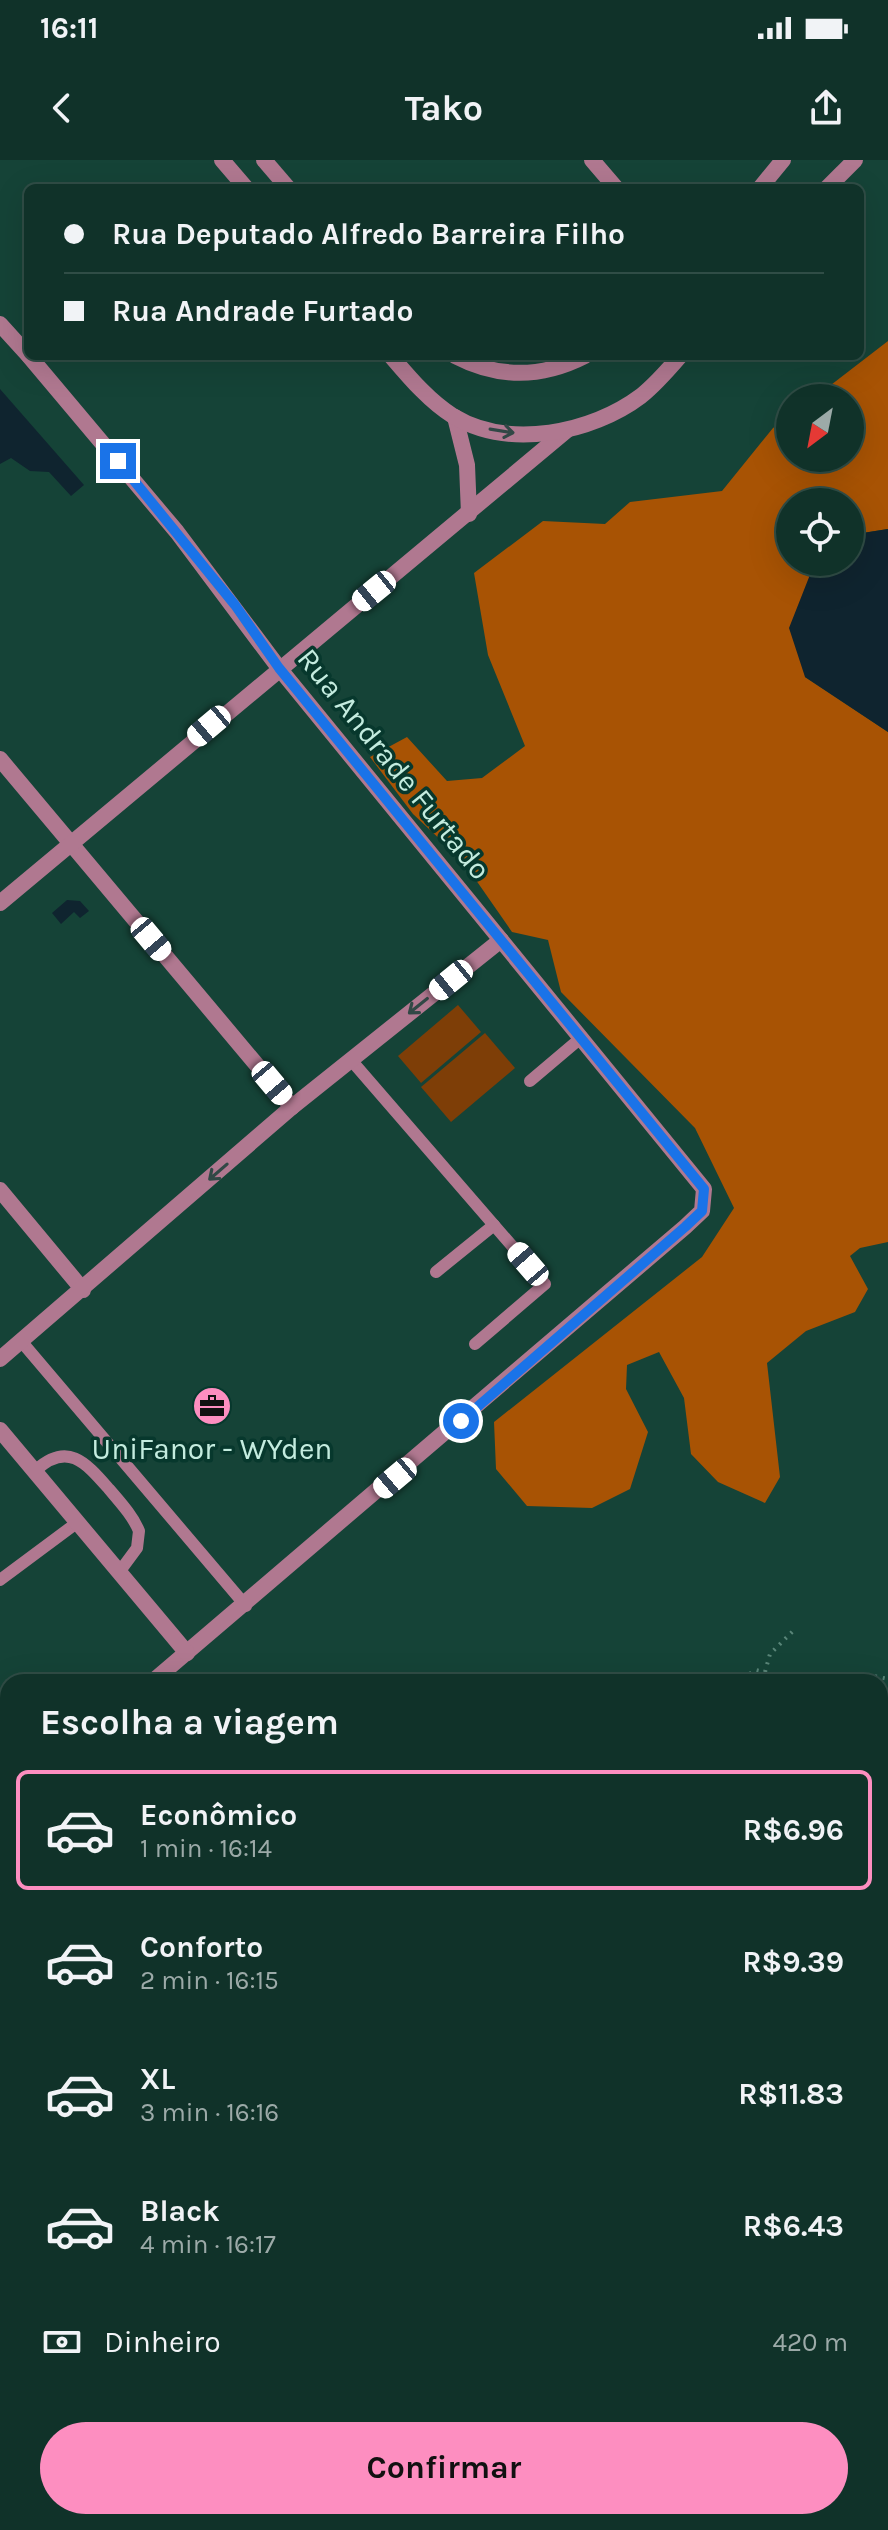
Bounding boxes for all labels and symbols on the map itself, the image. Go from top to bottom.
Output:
north arrow [776,384,864,472]
one-way arrow [489,424,514,439]
route end [100,443,136,479]
car [348,567,400,615]
street label: Rua Andrade Furtado [290,641,498,887]
car [183,701,235,751]
car [126,913,176,965]
car [425,956,477,1004]
one-way arrow [408,998,429,1015]
car [247,1057,297,1109]
one-way arrow [208,1163,228,1181]
car [503,1238,553,1290]
office icon: UniFanor - WYden [191,1385,233,1427]
route start [443,1403,479,1439]
place label: UniFanor - WYden [92,1431,332,1467]
car [369,1453,421,1503]

